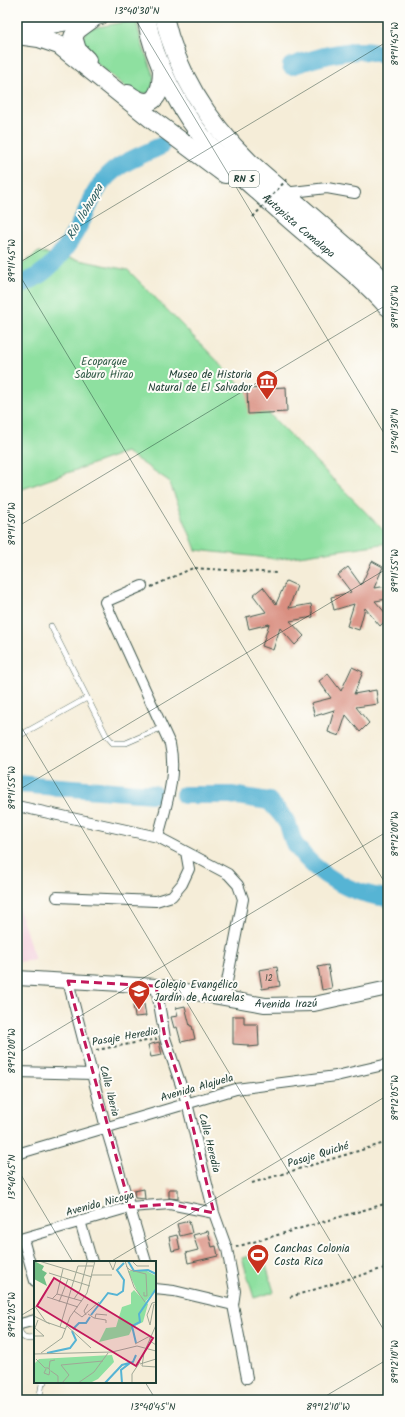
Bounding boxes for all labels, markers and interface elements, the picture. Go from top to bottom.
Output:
text: 13°40'30"N [115,3,160,19]
text: 89°11'45"W [387,22,403,66]
road number: RN 5 [229,171,259,187]
water label: Río Ilohuapa [61,179,109,243]
street label: Autopista Comalapa [258,190,339,263]
text: 89°11'45"W [4,239,20,283]
text: 89°11'50"W [387,285,403,329]
park label: Ecoparque Saburo Hirao [75,353,133,384]
place label: Museo de Historia Natural de El Salvador [148,366,253,397]
museum icon: Museo de Historia Natural de El Salvador [254,368,280,401]
text: 13°40'30"N [387,408,403,454]
text: 89°11'50"W [4,502,20,546]
text: 89°11'55"W [387,549,403,593]
text: 89°11'55"W [4,766,20,810]
text: 89°12'00"W [387,811,403,857]
house number: 12 [265,971,273,986]
place label: Colegio Evangélico Jardín de Acuarelas [154,976,245,1007]
school or university icon: Colegio Evangélico Jardín de Acuarelas [126,978,152,1011]
street label: Avenida Irazú [254,994,320,1014]
street label: Pasaje Heredia [90,1022,160,1052]
text: 89°12'00"W [4,1028,20,1074]
street label: Calle Iberia [94,1064,124,1118]
street label: Avenida Alajuela [158,1069,236,1107]
text: 89°12'05"W [387,1075,403,1121]
street label: Calle Heredia [193,1111,225,1175]
street label: Pasaje Quiché [285,1137,352,1173]
text: 13°40'45"N [4,1154,20,1200]
street label: Avenida Nicoya [64,1186,136,1222]
place label: Canchas Colonia Costa Rica [274,1240,350,1271]
sports icon: Canchas Colonia Costa Rica [245,1242,271,1275]
inset map [34,1261,156,1383]
text: 89°12'05"W [4,1292,20,1338]
text: 89°12'10"W [387,1340,403,1384]
text: 13°40'45"N [130,1399,176,1415]
text: 89°12'10"W [306,1399,350,1415]

